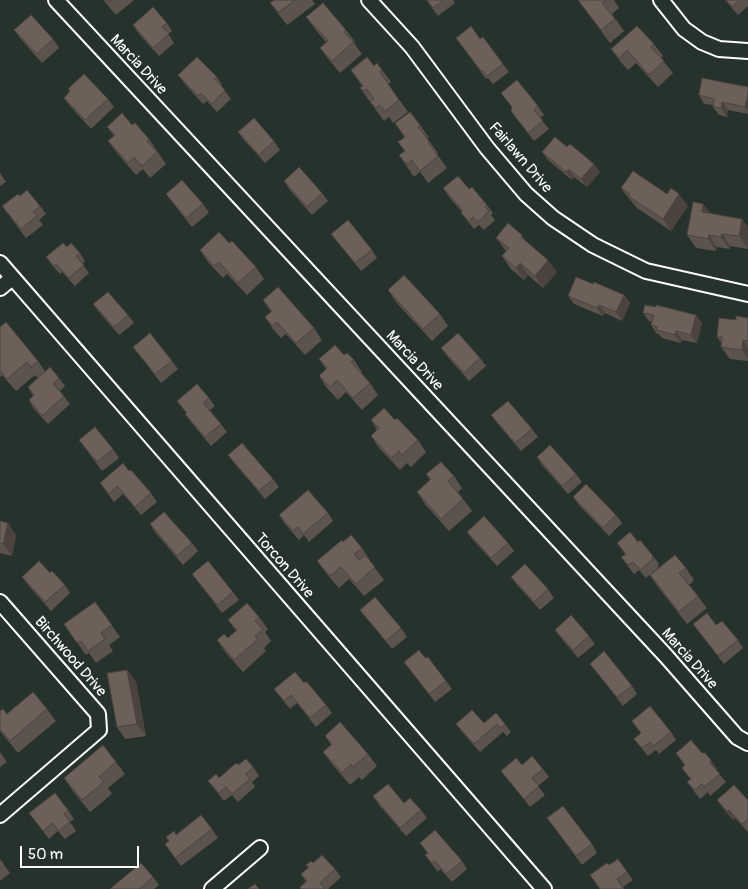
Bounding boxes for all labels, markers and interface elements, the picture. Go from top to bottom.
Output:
street label: Marcia Drive [106,31,170,99]
street label: Fairlawn Drive [484,119,556,197]
street label: Marcia Drive [382,327,446,395]
street label: Torcon Drive [251,530,317,602]
street label: Birchwood Drive [30,613,110,701]
street label: Marcia Drive [657,625,721,693]
scale bar [22,836,141,868]
text: 50 m [28,845,63,864]

